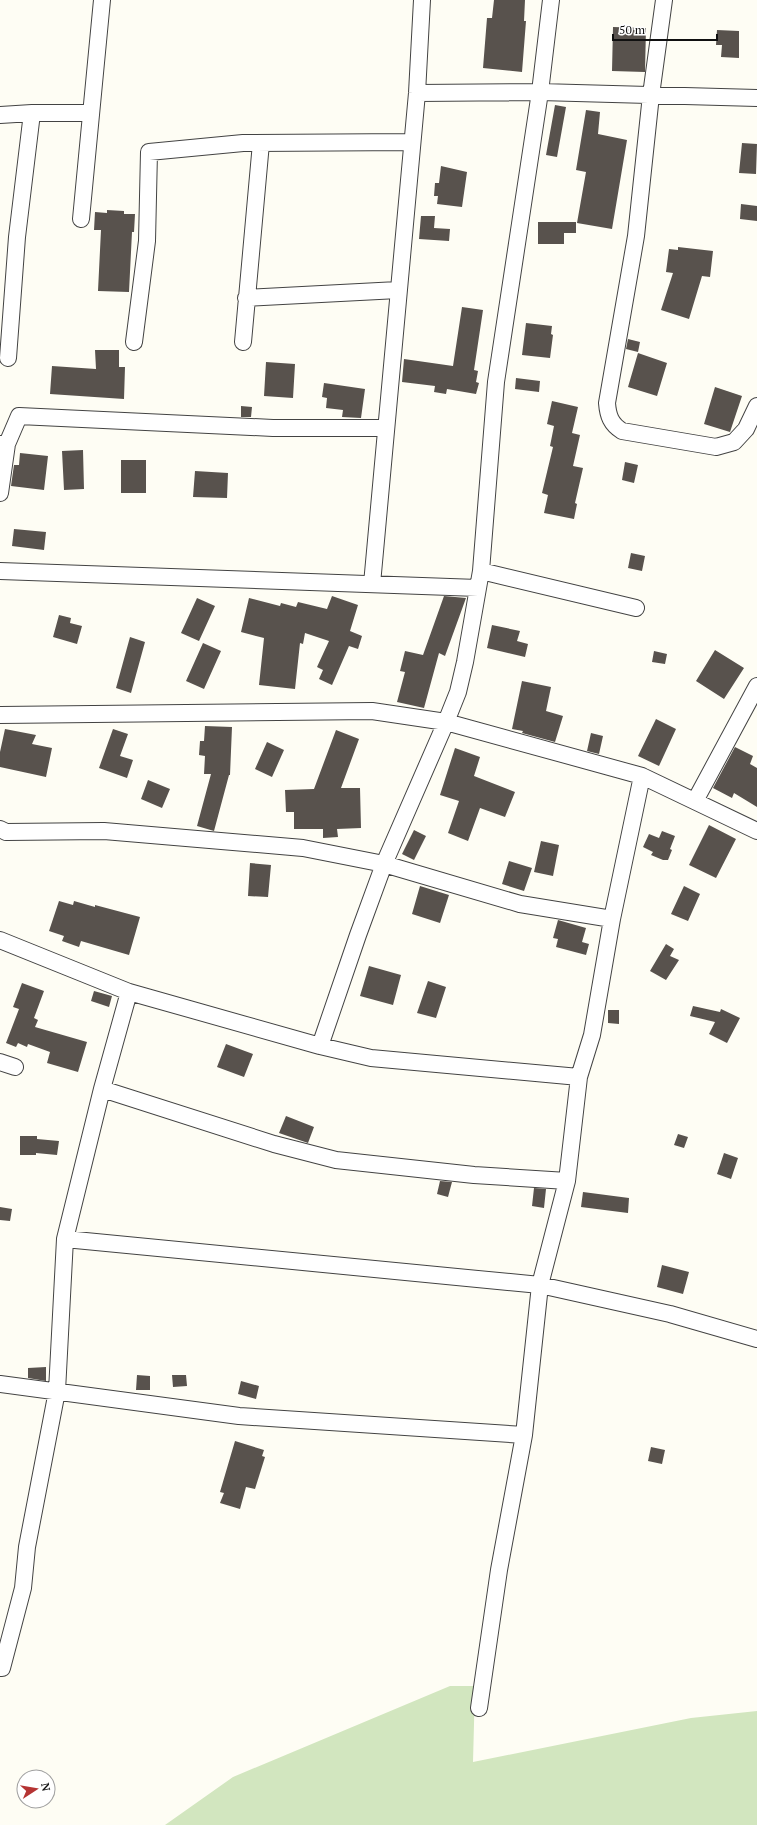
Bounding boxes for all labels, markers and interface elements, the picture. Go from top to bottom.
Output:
scale bar [613,16,717,42]
text: 50 m [619,22,646,37]
north arrow [16,1769,56,1809]
text: N [38,1781,54,1793]

